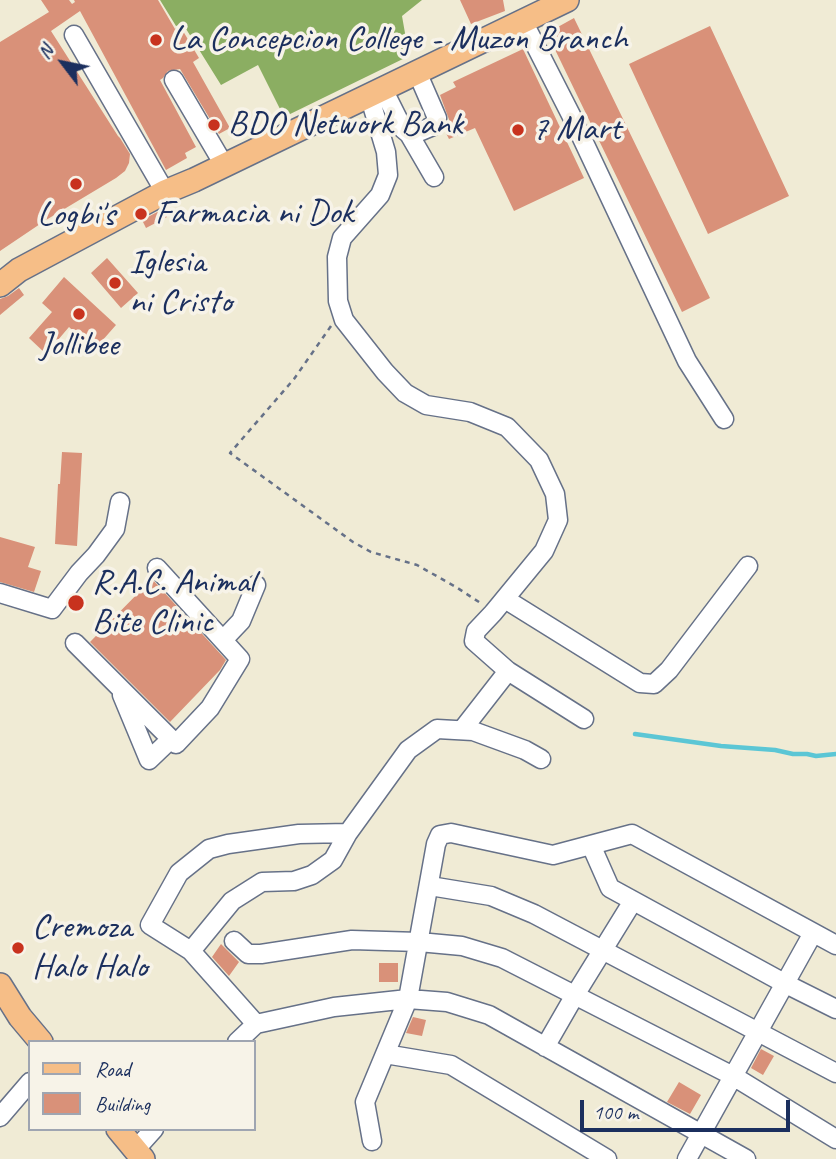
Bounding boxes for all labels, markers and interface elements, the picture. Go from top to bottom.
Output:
place label: La Concepcion College - Muzon Branch [170,19,627,61]
north arrow [28,28,98,98]
marker: La Concepcion College - Muzon Branch [148,32,164,48]
text: N [32,41,58,63]
place label: BDO Network Bank [228,104,463,146]
place label: 7 Mart [532,109,621,151]
marker: BDO Network Bank [206,117,222,133]
marker: 7 Mart [510,122,526,138]
marker: Logbi's [68,176,84,192]
place label: Farmacia ni Dok [155,193,353,235]
place label: Logbi's [37,195,115,237]
marker: Farmacia ni Dok [133,206,149,222]
place label: Iglesia ni Cristo [129,242,231,324]
marker: Iglesia ni Cristo [107,275,123,291]
marker: Jollibee [71,306,87,322]
place label: Jollibee [39,325,119,367]
place label: R.A.C. Animal Bite Clinic [92,562,255,644]
marker: R.A.C. Animal Bite Clinic [66,593,86,613]
place label: Cremoza Halo Halo [32,907,147,989]
marker: Cremoza Halo Halo [10,940,26,956]
legend [28,1040,256,1131]
text: Road [95,1056,130,1082]
scale bar [584,1086,794,1130]
text: Building [95,1091,150,1117]
text: 100 m [593,1099,638,1125]

